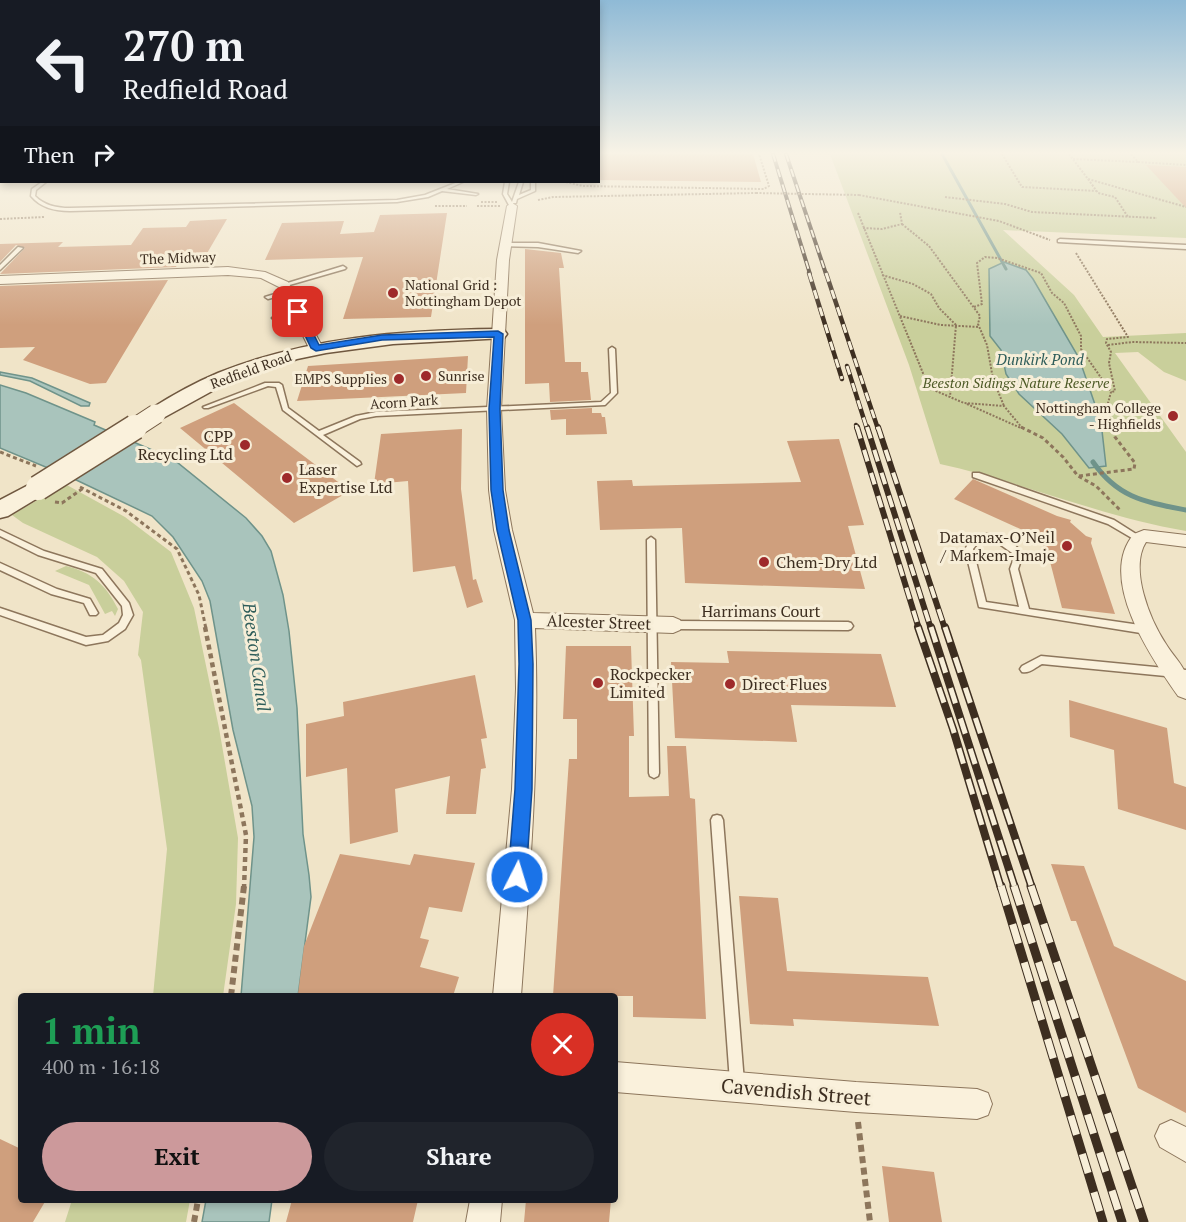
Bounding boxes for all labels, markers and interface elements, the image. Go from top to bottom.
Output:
text: 270 m [123,17,244,73]
icon: left [24,24,102,102]
text: Redfield Road [123,71,288,107]
icon: right [87,138,120,171]
text: Then [24,140,75,169]
street label: The Midway [140,247,217,268]
place label: National Grid : Nottingham Depot [405,275,522,310]
pin [272,286,323,337]
marker: National Grid : Nottingham Depot [386,286,400,300]
icon: arrive [281,295,314,328]
street label: Redfield Road [207,346,294,393]
water label: Dunkirk Pond [995,349,1085,369]
place label: Sunrise [438,366,485,385]
place label: EMPS Supplies [295,369,387,388]
marker: Sunrise [419,369,433,383]
marker: EMPS Supplies [392,372,406,386]
park label: Beeston Sidings Nature Reserve [922,373,1110,392]
street label: Acorn Park [369,390,439,413]
place label: Nottingham College - Highfields [1036,398,1161,433]
marker: Nottingham College - Highfields [1166,409,1180,423]
place label: CPP Recycling Ltd [138,425,233,465]
marker: CPP Recycling Ltd [238,438,252,452]
place label: Laser Expertise Ltd [299,458,393,498]
marker: Laser Expertise Ltd [280,471,294,485]
place label: Datamax-O’Neil / Markem-Imaje [940,526,1055,566]
marker: Datamax-O’Neil / Markem-Imaje [1060,539,1074,553]
place label: Chem-Dry Ltd [776,551,877,573]
marker: Chem-Dry Ltd [757,555,771,569]
water label: Beeston Canal [237,600,277,713]
street label: Harrimans Court [701,600,821,622]
street label: Alcester Street [546,609,652,635]
place label: Rockpecker Limited [610,663,692,703]
place label: Direct Flues [742,673,827,695]
marker: Rockpecker Limited [591,676,605,690]
marker: Direct Flues [723,677,737,691]
position arrow [485,845,549,909]
text: 1 min [42,1007,140,1054]
button: close [531,1013,594,1076]
text: 400 m · 16:18 [42,1053,160,1080]
street label: Cavendish Street [720,1071,873,1112]
button: Exit [42,1122,312,1191]
button: Share [324,1122,594,1191]

